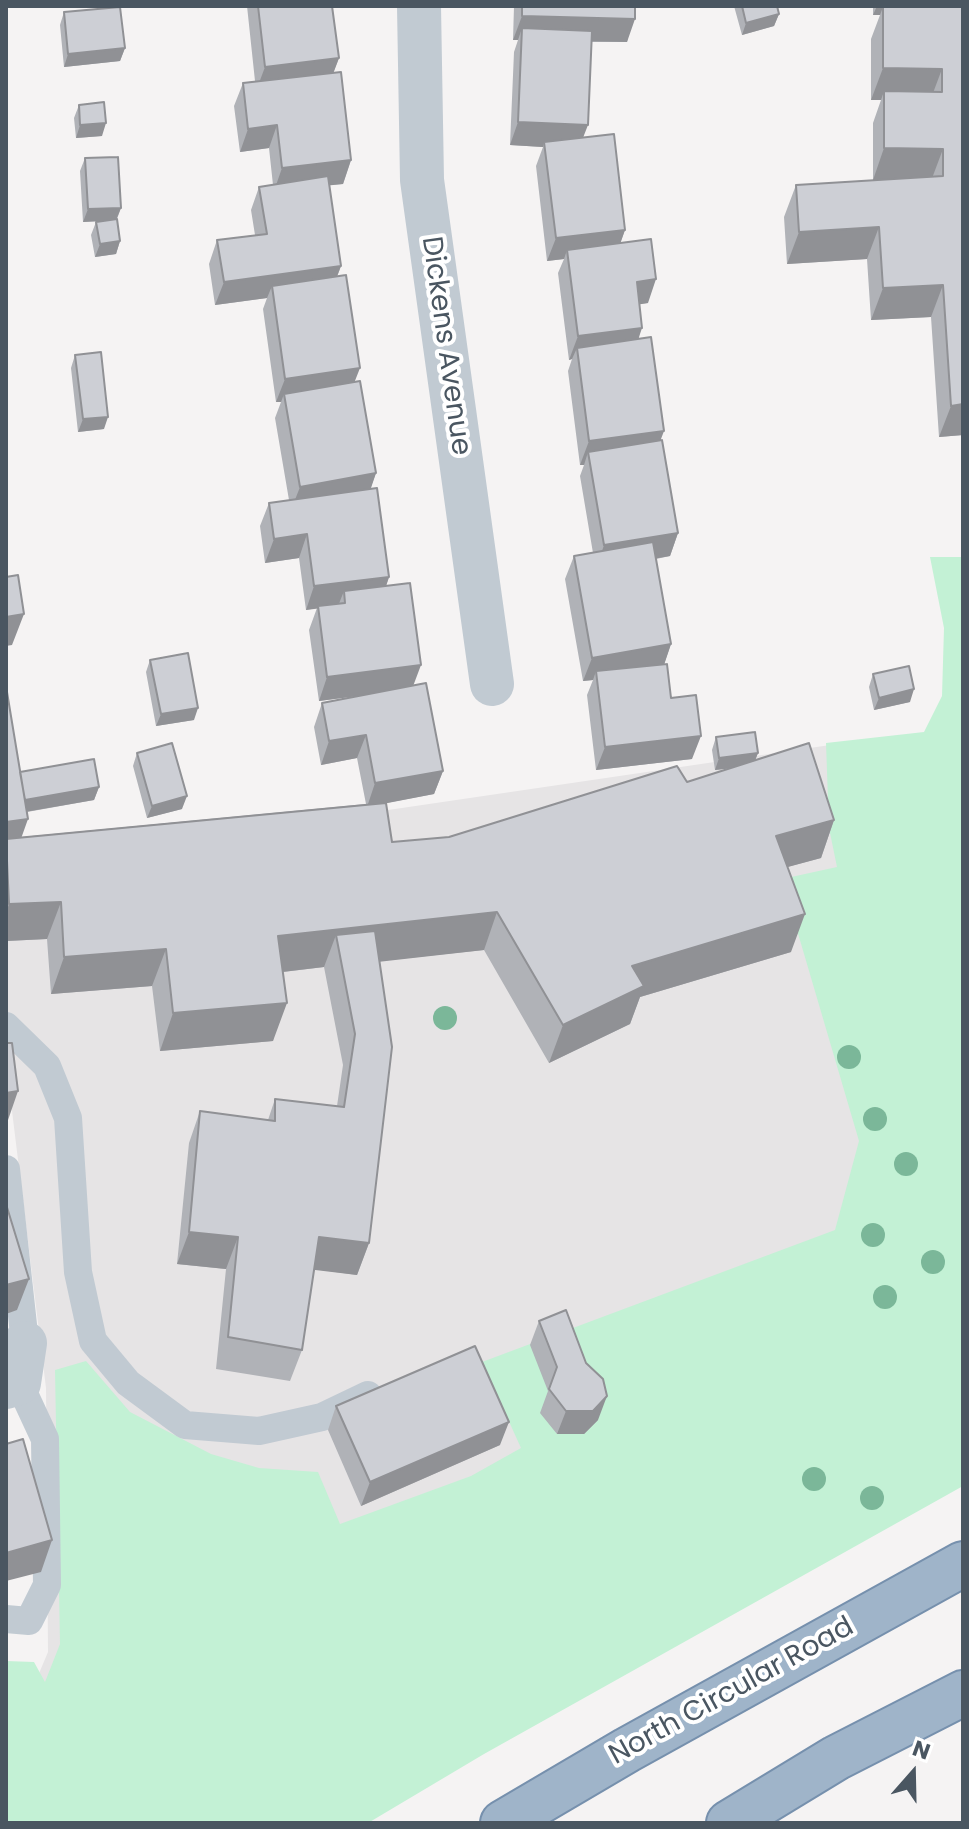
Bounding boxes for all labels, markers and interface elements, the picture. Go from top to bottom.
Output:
street label: Dickens Avenue [413,234,477,458]
street label: North Circular Road [604,1611,860,1773]
north arrow [873,1733,953,1813]
text: N [908,1733,934,1767]

